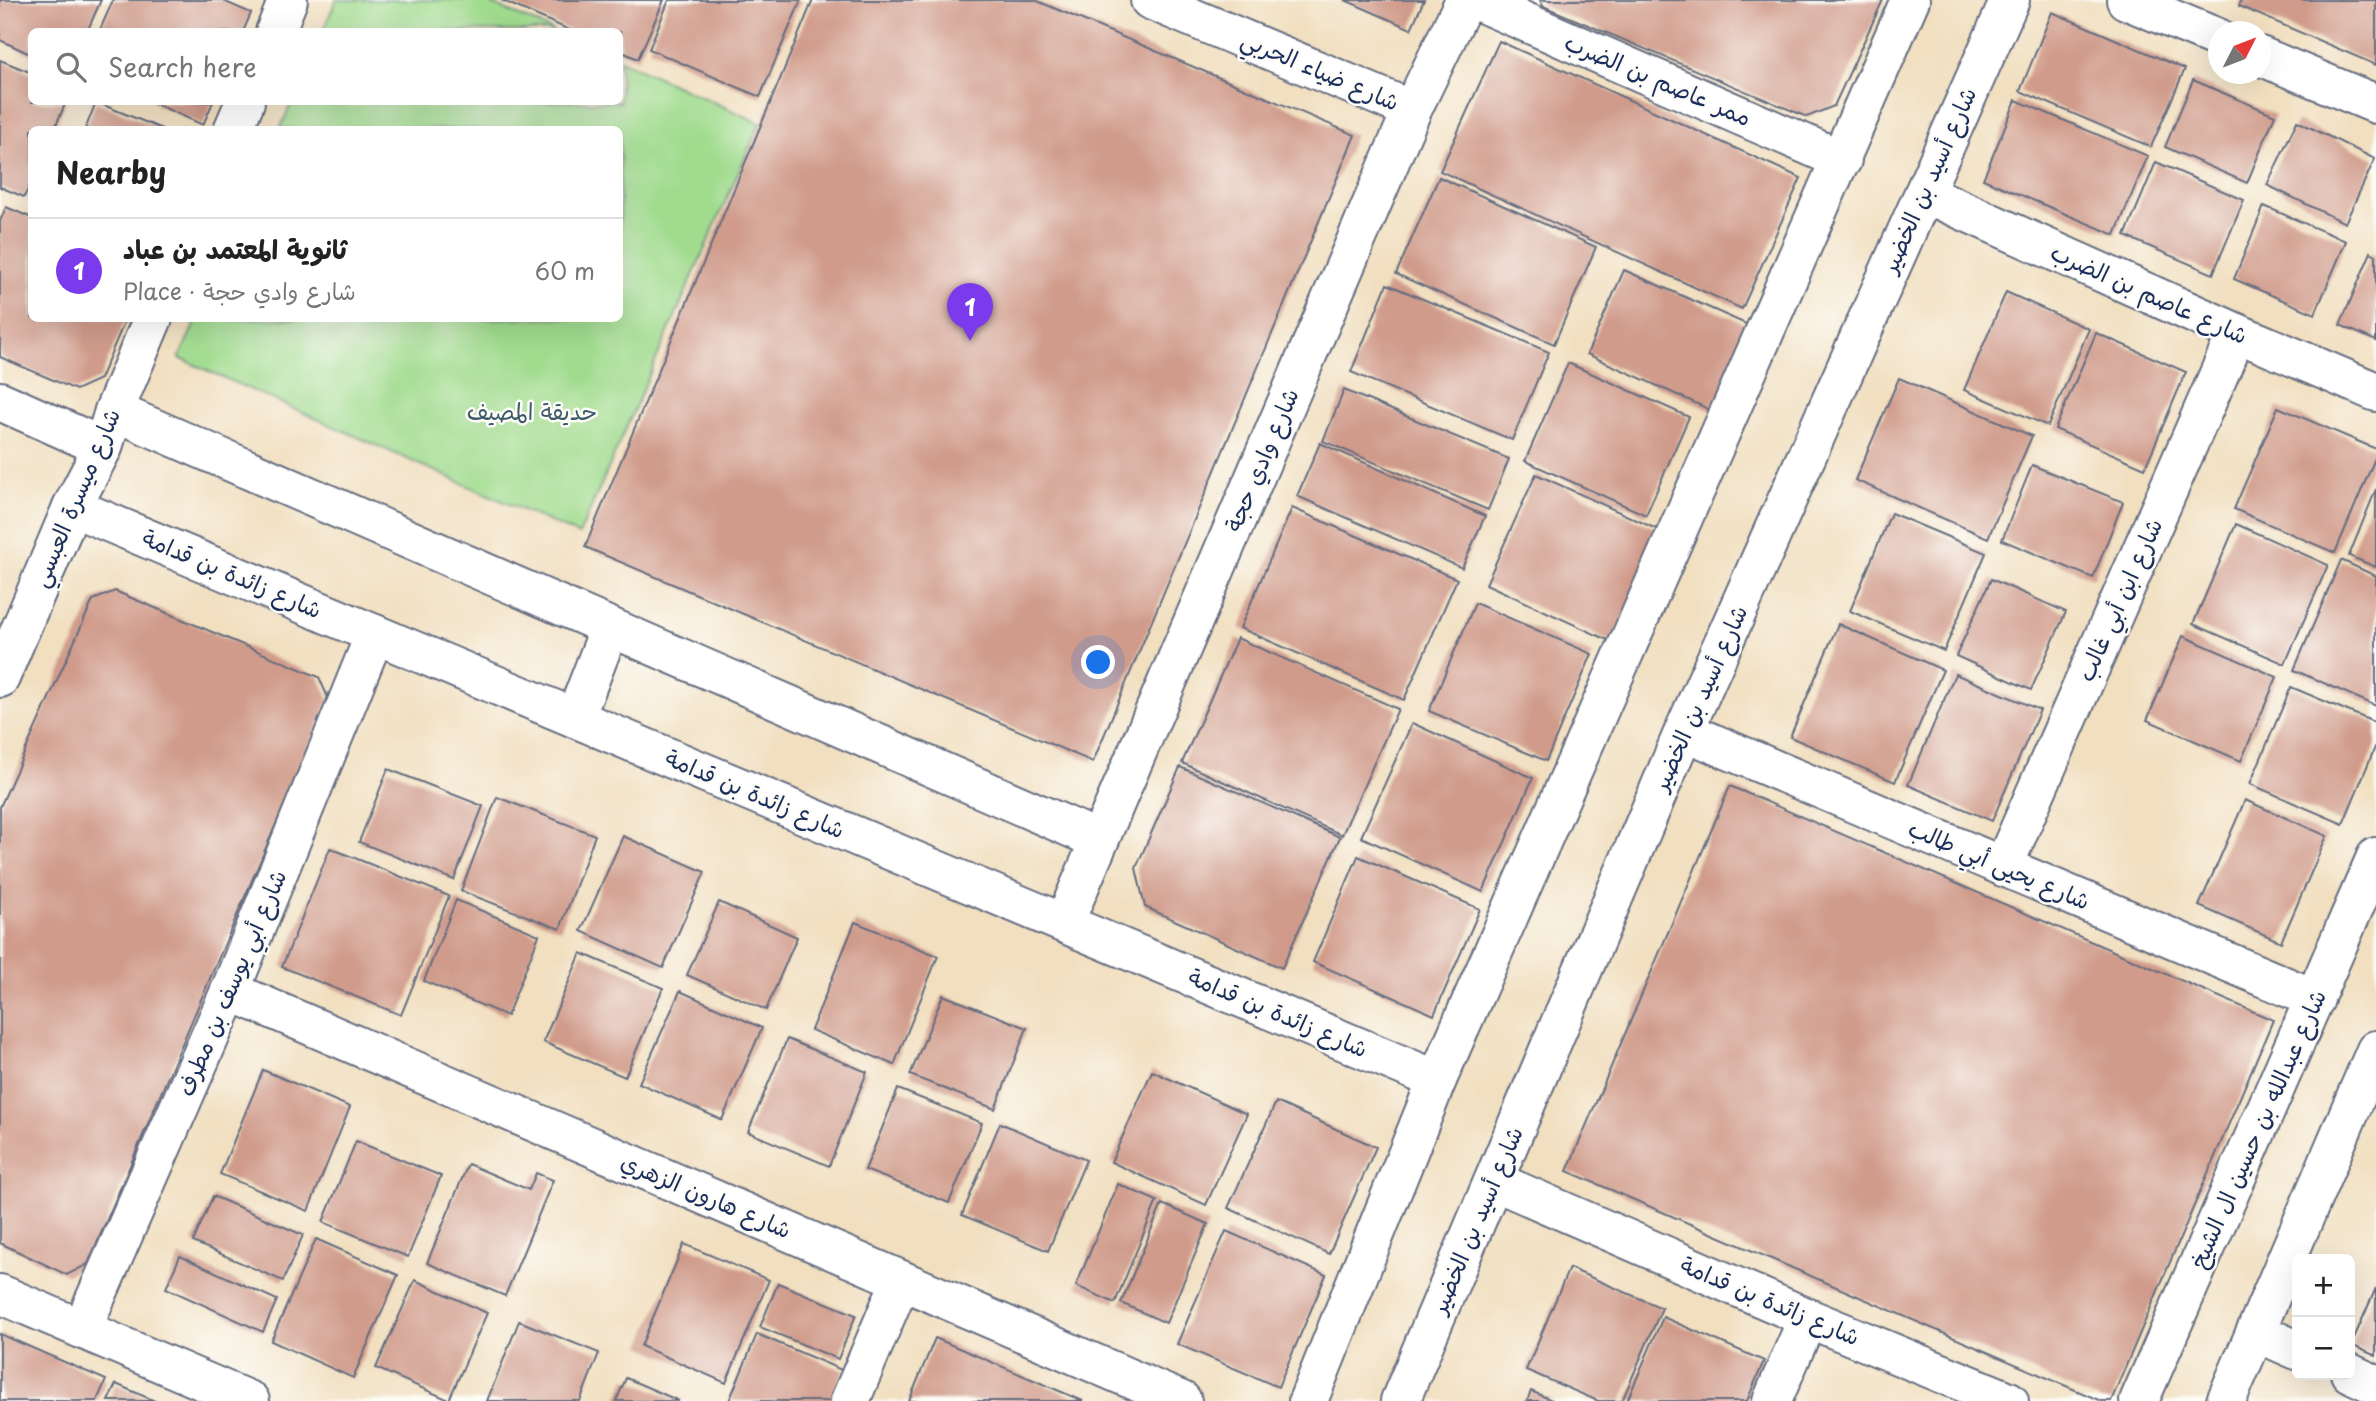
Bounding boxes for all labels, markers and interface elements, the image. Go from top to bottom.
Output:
street label: شارع ضياء الحربي [1234,21,1405,123]
north arrow [2208,21,2271,84]
street label: ممر عاصم بن الضرب [1559,23,1758,136]
search box [28,28,623,105]
text: Search here [108,47,257,86]
icon: search [52,48,90,86]
street label: شارع أسيد بن الخضير [1870,81,1984,280]
text: Nearby [56,149,166,194]
text: ثانوية المعتمد بن عباد [123,229,347,268]
street label: شارع عاصم بن الضرب [2045,233,2254,354]
text: 1 [74,253,85,288]
text: 60 m [535,253,595,288]
text: Place · شارع وادي حجة [123,273,356,308]
pin: 1 [947,283,993,341]
street label: شارع وادي حجة [1215,382,1307,537]
park label: حديقة المصيف [467,393,597,428]
street label: شارع ميسرة العبسي [21,403,133,594]
street label: شارع ابن أبي غالب [2067,512,2175,688]
street label: شارع زائدة بن قدامة [137,519,328,626]
street label: شارع أسيد بن الخضير [1641,599,1755,798]
your location [1081,645,1115,679]
street label: شارع زائدة بن قدامة [660,739,851,846]
street label: شارع يحيى أبي طالب [1901,810,2096,922]
street label: شارع أبي يوسف بن مطرف [167,864,299,1103]
street label: شارع زائدة بن قدامة [1183,958,1374,1065]
street label: شارع عبدالله بن حسين ال الشيخ [2179,983,2334,1273]
street label: شارع أسيد بن الخضير [1420,1121,1531,1320]
street label: شارع هارون الزهري [616,1143,797,1247]
street label: شارع زائدة بن قدامة [1675,1246,1866,1353]
map controls [2292,1254,2355,1380]
button: + [2292,1254,2355,1317]
button: − [2292,1317,2355,1380]

